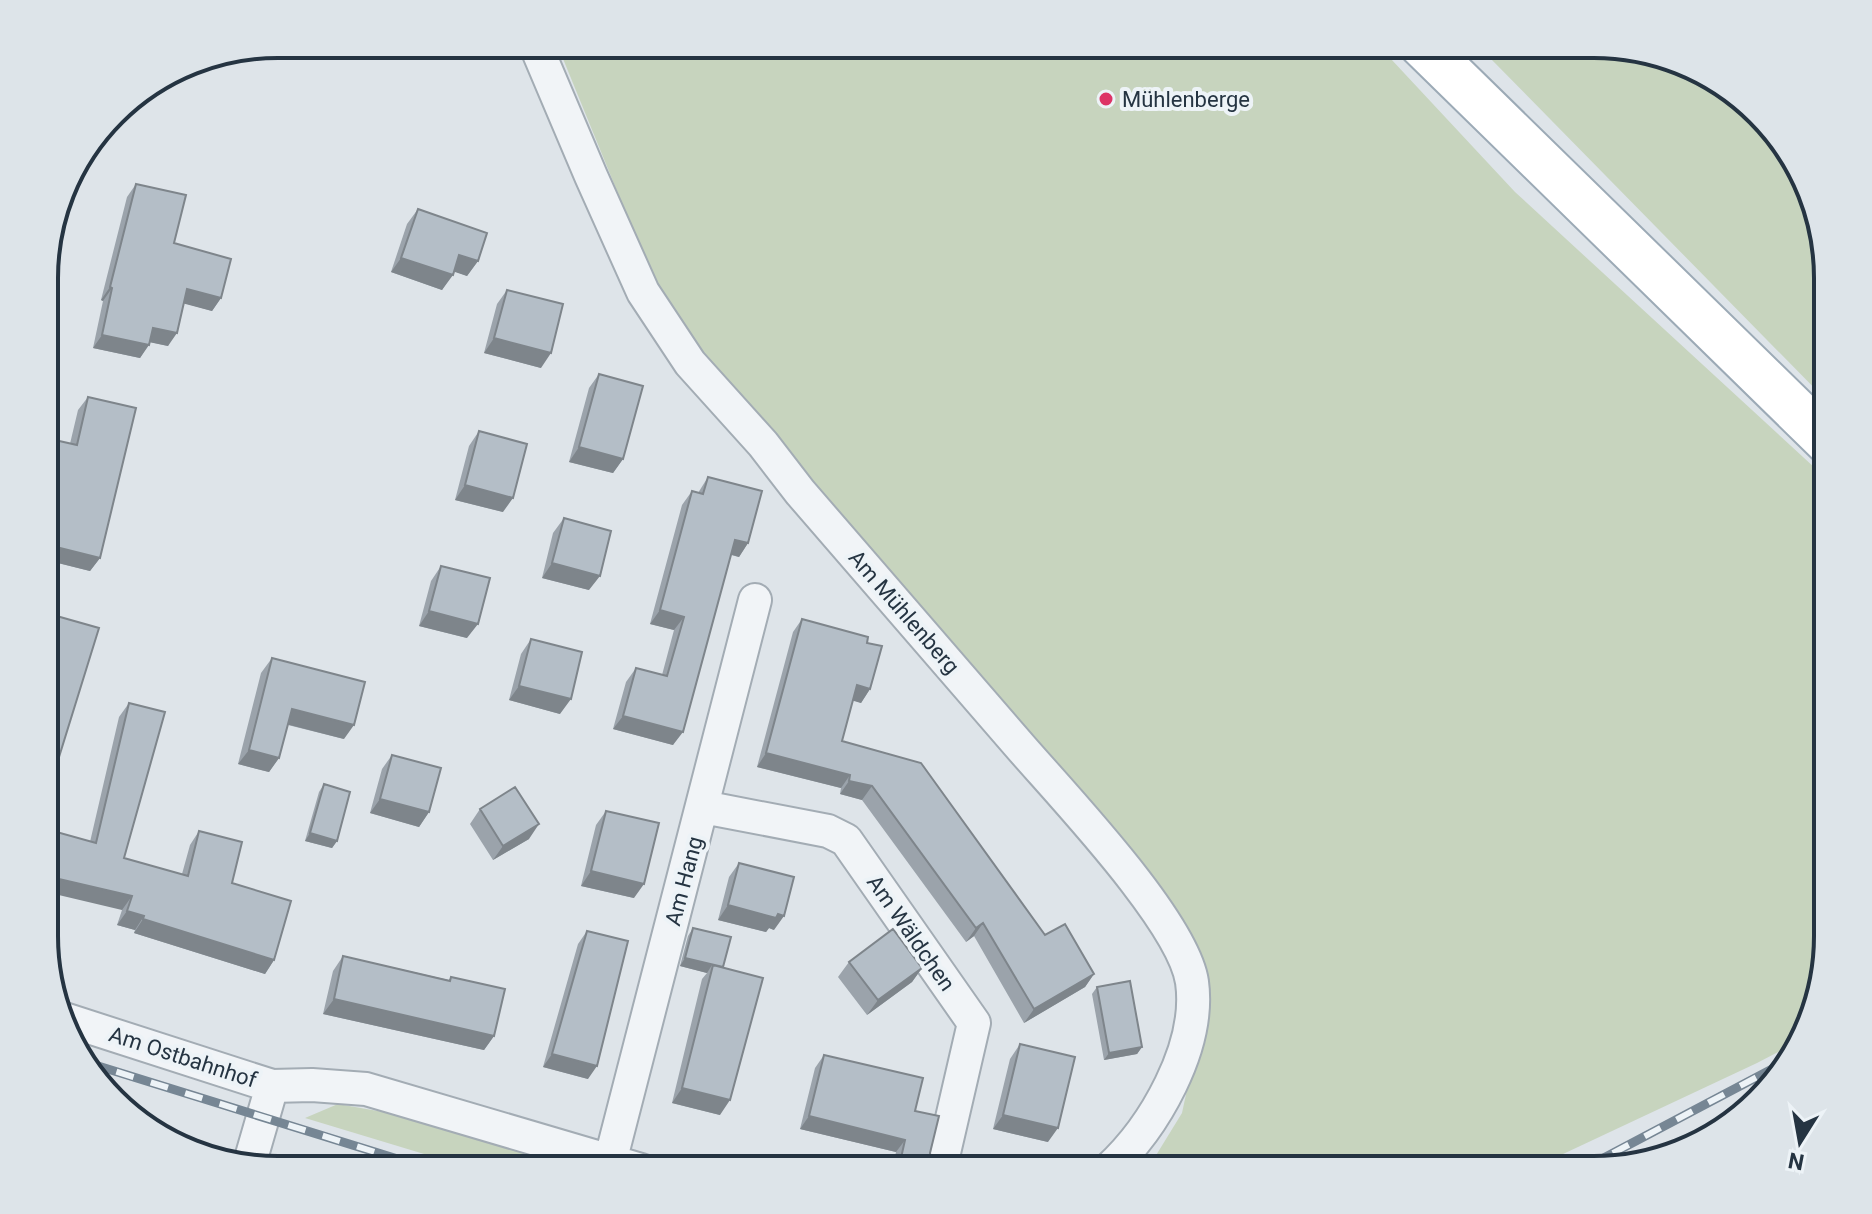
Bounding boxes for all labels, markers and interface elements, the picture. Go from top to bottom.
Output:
place label: Mühlenberge [1122,87,1250,112]
marker: Mühlenberge [1097,90,1115,108]
street label: Am Mühlenberg [844,545,964,679]
street label: Am Hang [660,834,708,928]
street label: Am Wäldchen [862,870,960,996]
street label: Am Ostbahnhof [106,1021,260,1093]
north arrow [1760,1102,1840,1182]
text: N [1786,1147,1806,1175]

